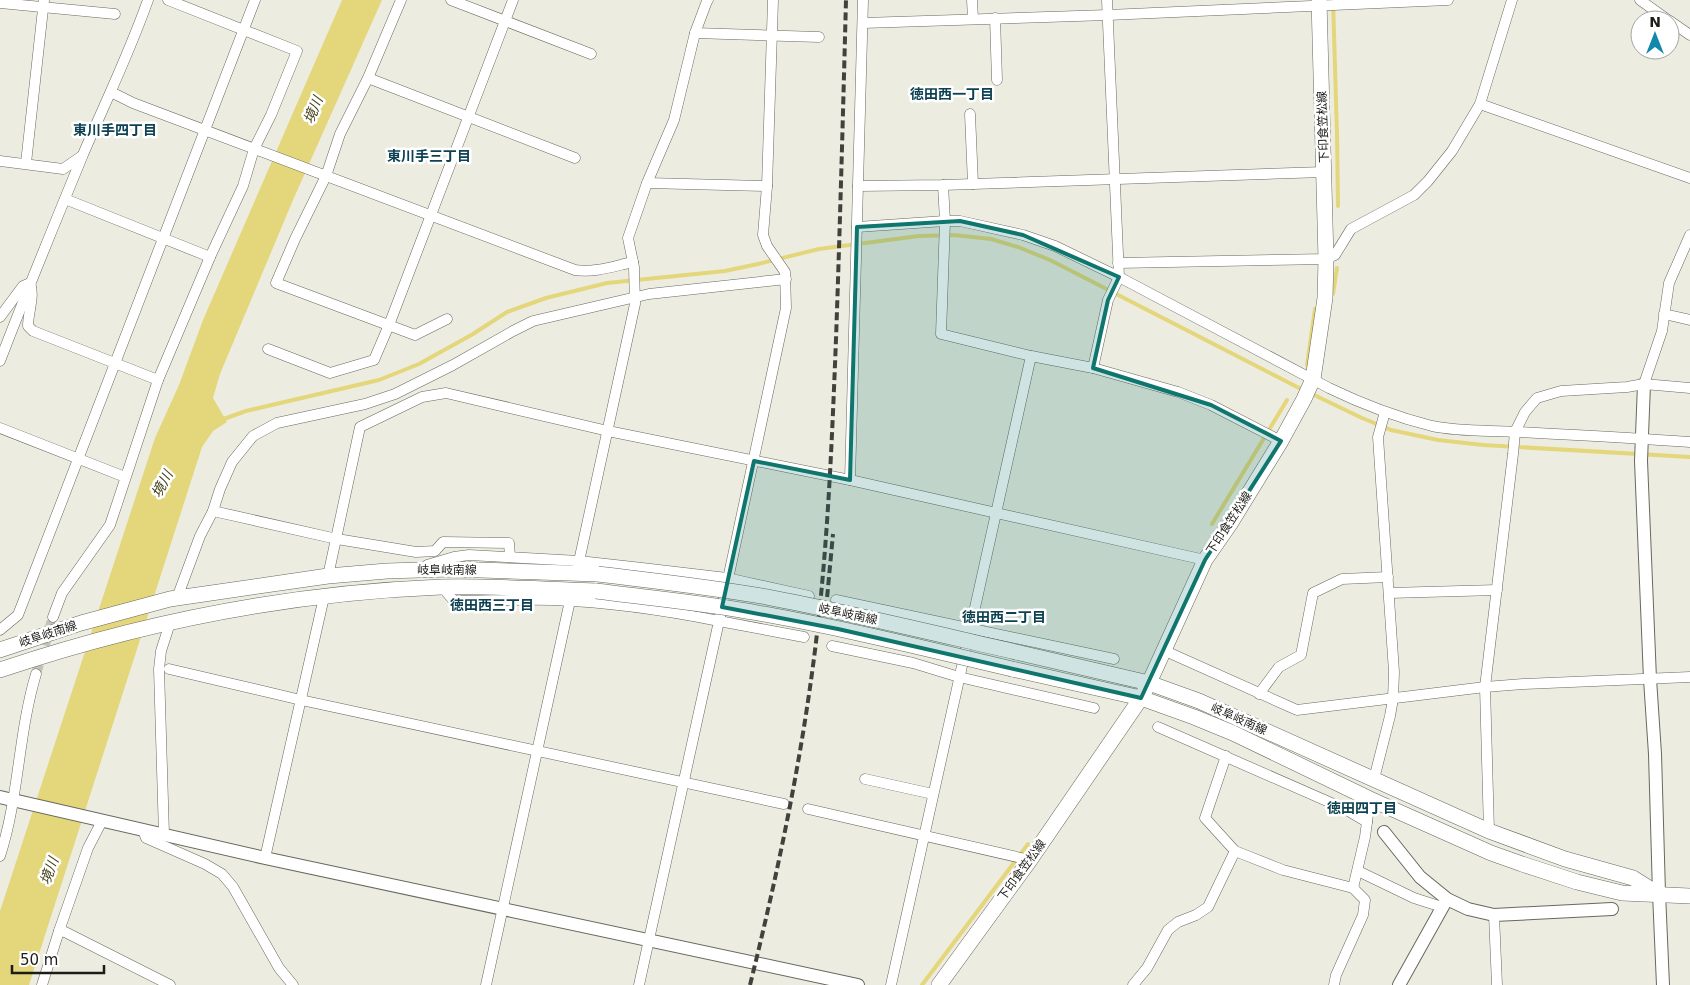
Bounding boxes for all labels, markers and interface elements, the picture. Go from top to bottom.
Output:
north arrow [1630,10,1680,60]
text: N [1649,14,1661,30]
district label: 徳田西一丁目 [910,86,994,102]
street label: 下印食笠松線 [1315,91,1331,163]
water label: 境川 [300,92,327,126]
district label: 東川手四丁目 [73,122,157,138]
district label: 東川手三丁目 [387,148,471,164]
water label: 境川 [148,466,177,500]
street label: 下印食笠松線 [1204,489,1254,557]
street label: 岐阜岐南線 [417,563,477,577]
district label: 徳田西三丁目 [450,597,534,613]
street label: 岐阜岐南線 [817,601,879,627]
district label: 徳田西二丁目 [962,609,1046,625]
street label: 岐阜岐南線 [17,618,79,650]
street label: 岐阜岐南線 [1209,700,1269,738]
district label: 徳田四丁目 [1327,800,1397,816]
street label: 下印食笠松線 [995,837,1049,903]
water label: 境川 [37,853,62,887]
scale bar [12,942,105,974]
text: 50 m [20,951,58,969]

